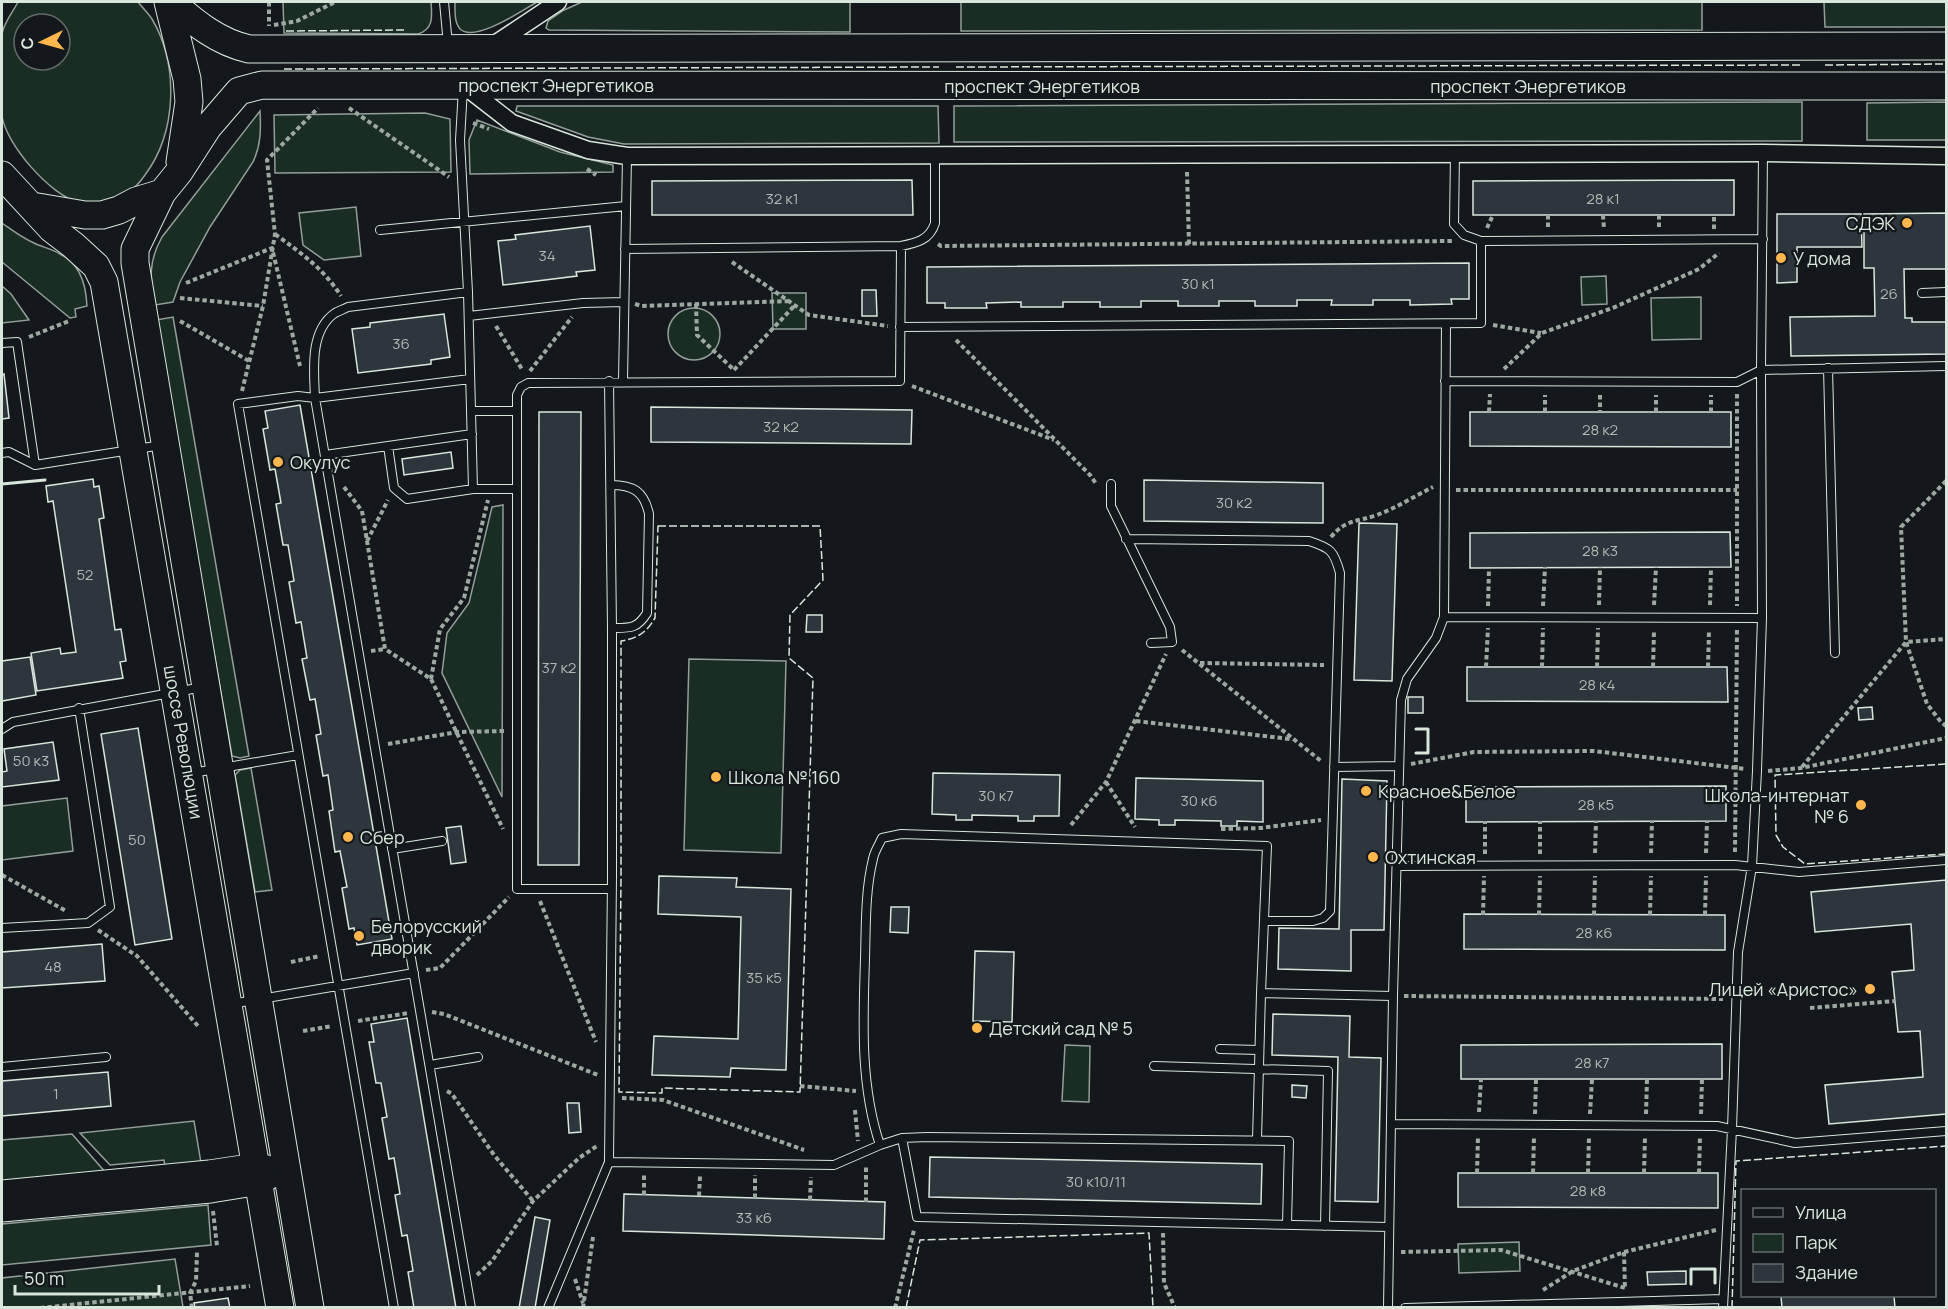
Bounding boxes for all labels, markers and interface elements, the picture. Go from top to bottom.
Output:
north arrow [12,12,72,72]
text: С [16,36,39,50]
street label: проспект Энергетиков [458,73,654,97]
street label: проспект Энергетиков [944,74,1140,98]
street label: проспект Энергетиков [1430,74,1626,98]
house number: 32 к1 [765,188,799,209]
house number: 28 к1 [1586,188,1620,209]
place label: СДЭК [1846,211,1895,235]
marker: СДЭК [1900,216,1914,230]
house number: 34 [538,245,556,266]
place label: У дома [1793,246,1851,270]
marker: У дома [1774,251,1788,265]
house number: 30 к1 [1181,273,1215,294]
house number: 26 [1880,283,1898,304]
house number: 36 [392,333,410,354]
house number: 32 к2 [763,416,799,437]
house number: 28 к2 [1582,419,1618,440]
place label: Окулус [290,450,351,474]
marker: Окулус [271,455,285,469]
house number: 30 к2 [1216,492,1252,513]
house number: 28 к3 [1582,540,1618,561]
house number: 52 [77,564,93,585]
house number: 37 к2 [542,657,576,678]
street label: шоссе Революции [159,663,209,821]
house number: 28 к4 [1579,674,1615,695]
house number: 50 к3 [13,750,49,771]
place label: Школа № 160 [728,765,840,789]
marker: Школа № 160 [709,770,723,784]
place label: Красное&Белое [1378,779,1516,803]
place label: Школа-интернат № 6 [1704,783,1849,828]
marker: Красное&Белое [1359,784,1373,798]
house number: 30 к7 [978,785,1014,806]
house number: 30 к6 [1180,790,1218,811]
house number: 28 к5 [1578,794,1614,815]
marker: Школа-интернат № 6 [1854,798,1868,812]
place label: Сбер [360,825,405,849]
house number: 50 [128,829,146,850]
marker: Сбер [341,830,355,844]
place label: Охтинская [1385,845,1476,869]
marker: Охтинская [1366,850,1380,864]
place label: Белорусский дворик [371,914,482,959]
house number: 28 к6 [1575,922,1613,943]
marker: Белорусский дворик [352,929,366,943]
house number: 48 [44,956,62,977]
house number: 35 к5 [746,967,782,988]
place label: Лицей «Аристос» [1709,977,1858,1001]
marker: Лицей «Аристос» [1863,982,1877,996]
place label: Детский сад № 5 [989,1016,1133,1040]
marker: Детский сад № 5 [970,1021,984,1035]
house number: 28 к7 [1574,1052,1610,1073]
house number: 1 [53,1083,59,1104]
house number: 30 к10/11 [1066,1171,1126,1192]
house number: 28 к8 [1570,1180,1606,1201]
legend [1741,1189,1936,1297]
text: Улица [1795,1200,1847,1224]
house number: 33 к6 [736,1207,772,1228]
text: Парк [1795,1230,1838,1254]
scale bar [15,1258,159,1296]
text: Здание [1795,1260,1858,1284]
text: 50 m [24,1266,64,1290]

